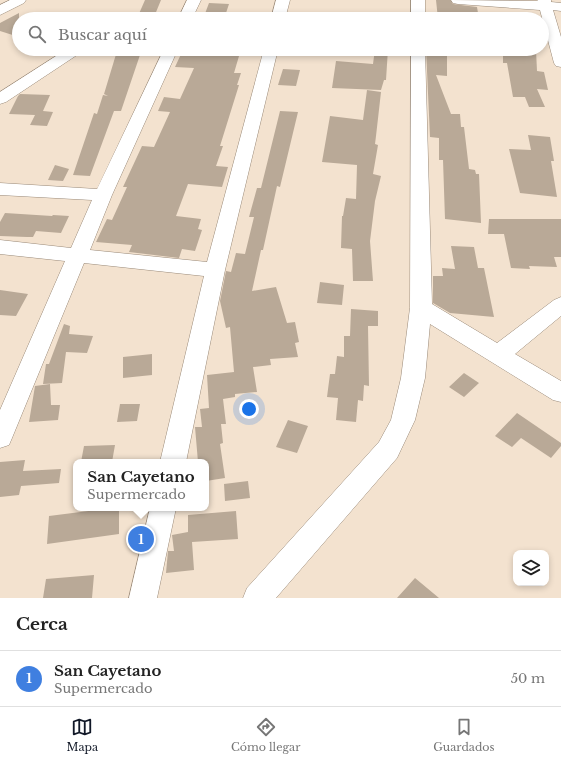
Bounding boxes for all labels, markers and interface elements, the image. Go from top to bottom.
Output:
search box [12,12,549,56]
icon: search [26,23,48,45]
text: Buscar aquí [58,25,147,44]
your location [239,399,259,419]
popup [73,459,209,511]
text: San Cayetano [87,467,195,486]
text: Supermercado [87,486,186,503]
pin: 1 [128,524,154,554]
map controls [513,550,549,586]
button: layers [513,550,549,586]
text: Cerca [16,614,68,635]
text: San Cayetano [54,661,161,680]
text: 1 [26,670,32,687]
text: 50 m [511,670,545,687]
text: Supermercado [54,680,152,697]
tab: Mapa [66,716,98,754]
tab: Cómo llegar [231,716,300,754]
tab: Guardados [433,716,495,754]

